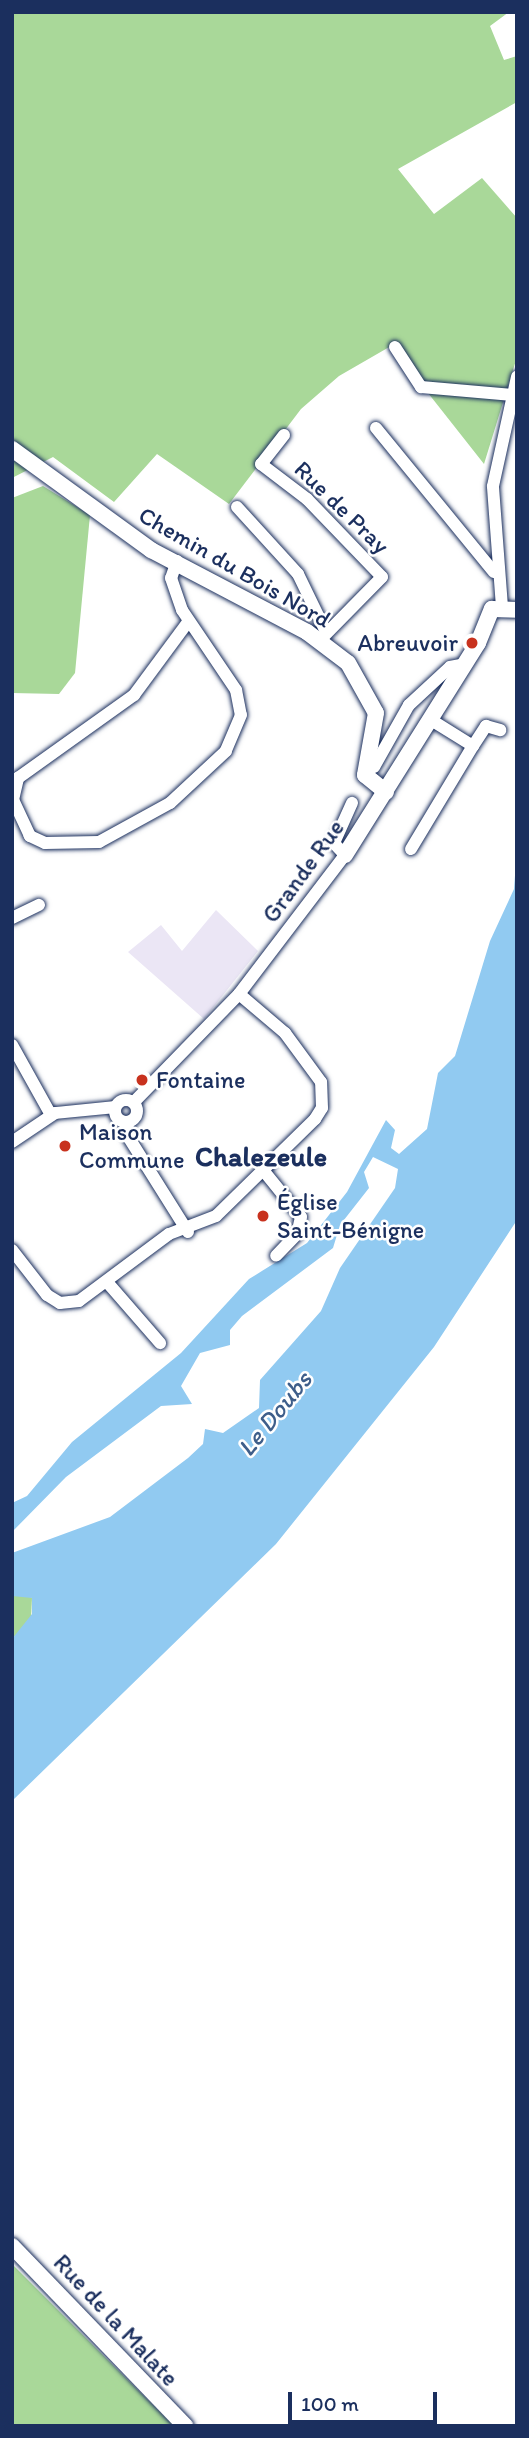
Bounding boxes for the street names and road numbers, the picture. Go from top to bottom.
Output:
street label: Rue de Pray [288,454,396,560]
street label: Chemin du Bois Nord [134,500,336,634]
street label: Grande Rue [256,814,350,928]
street label: Rue de la Malate [48,2248,184,2392]

